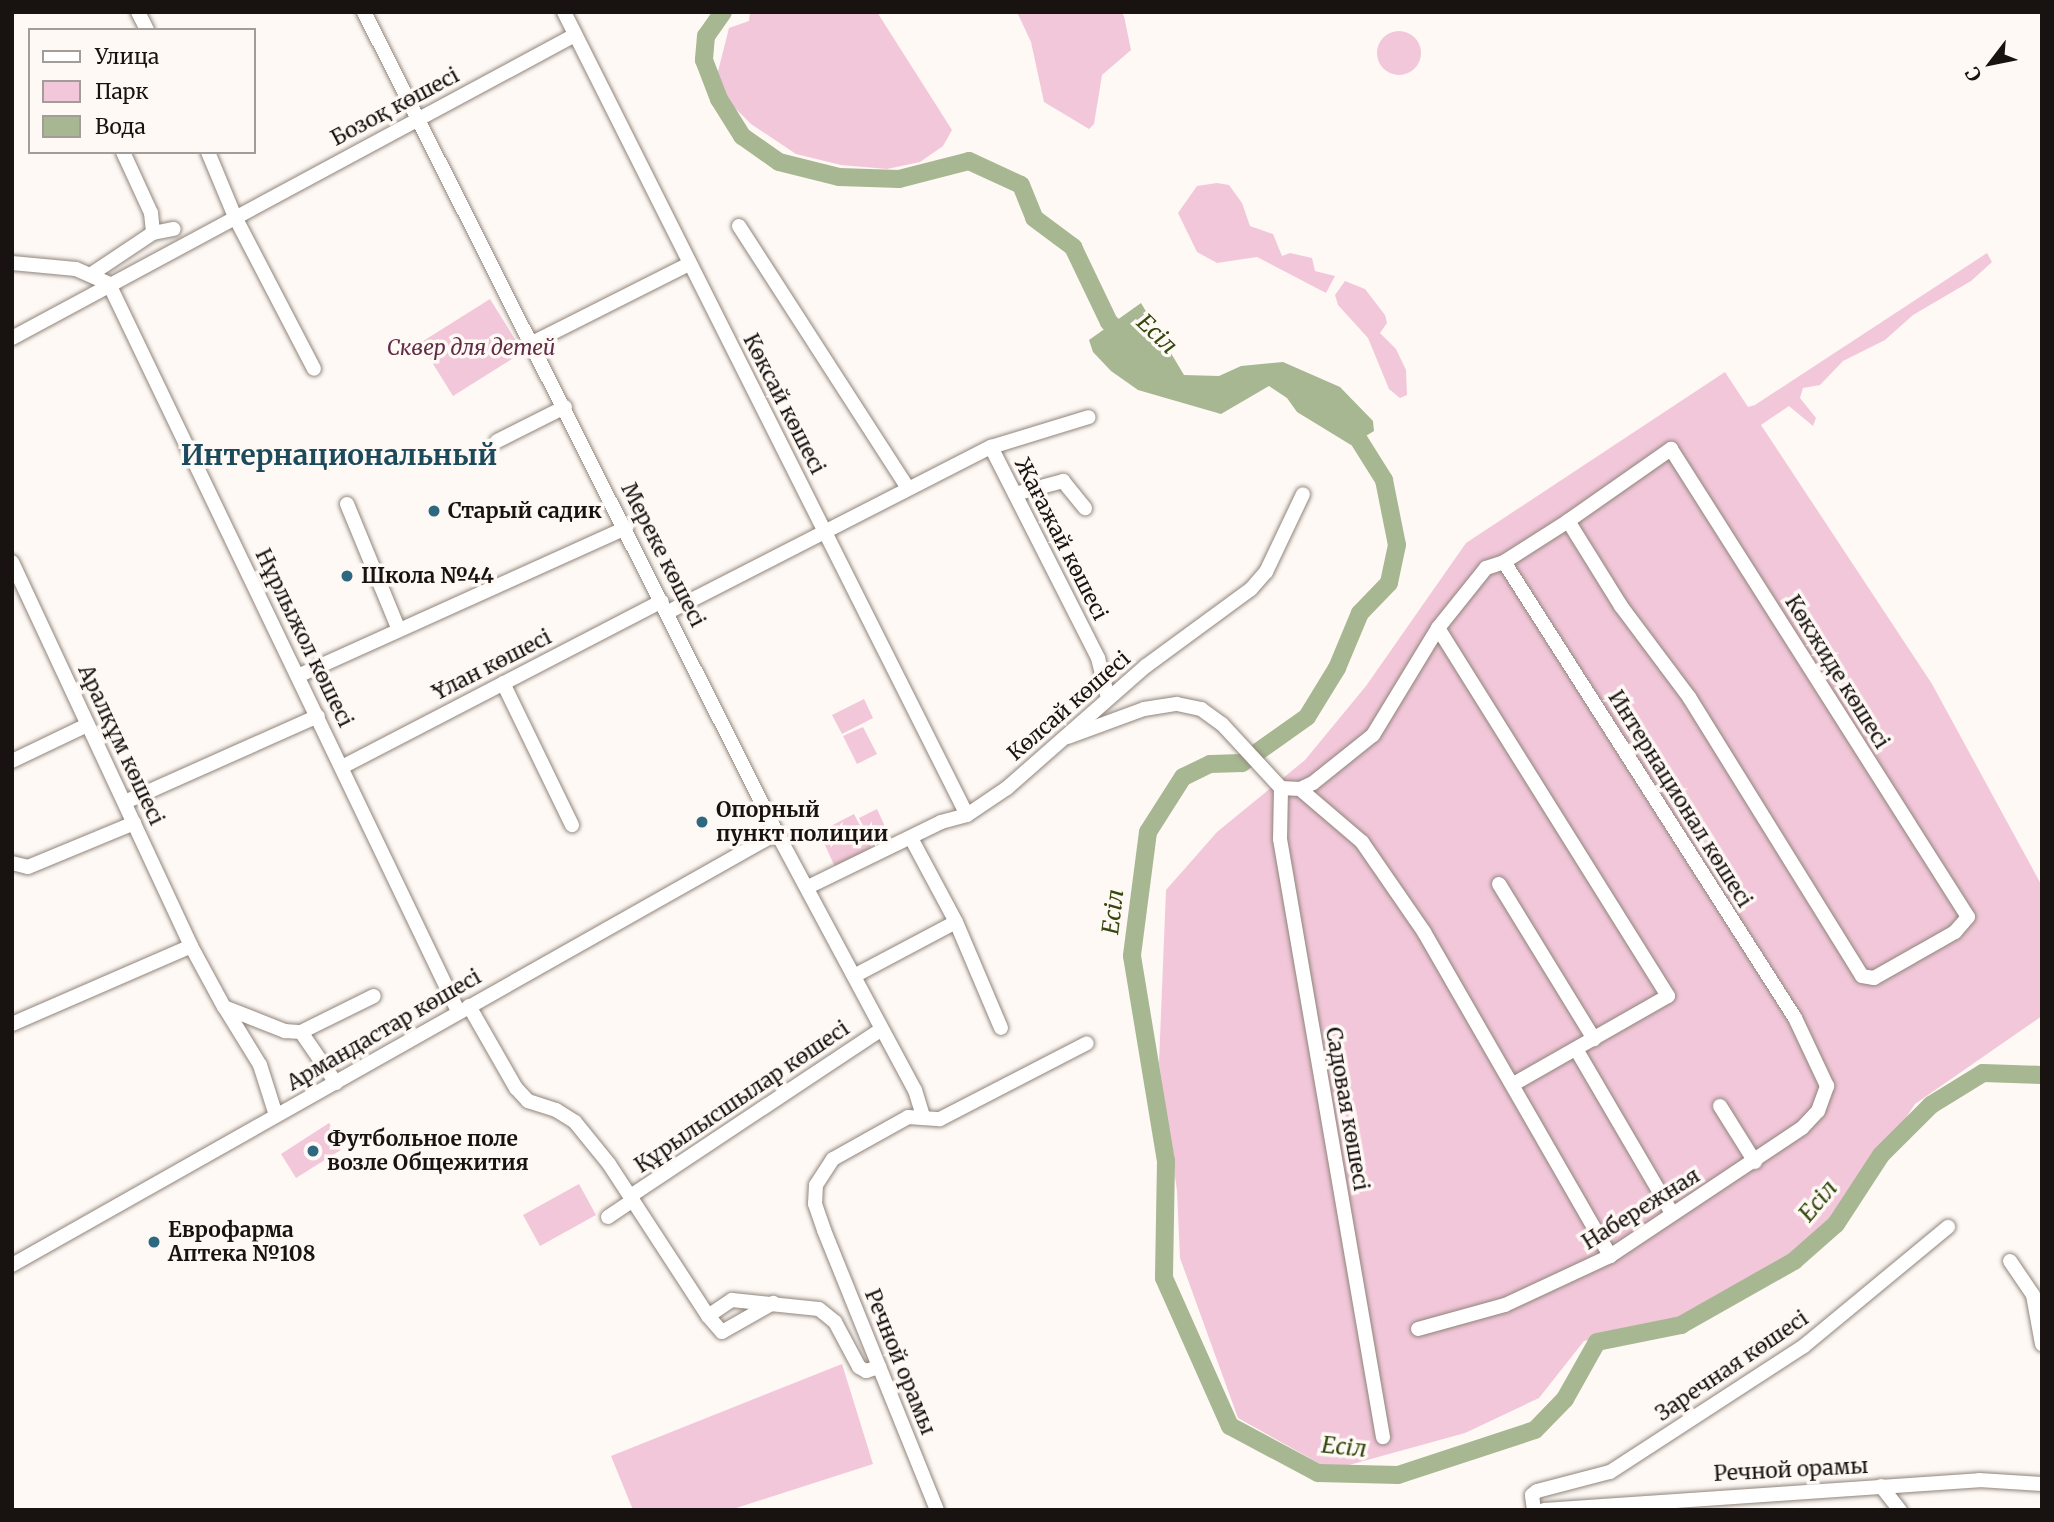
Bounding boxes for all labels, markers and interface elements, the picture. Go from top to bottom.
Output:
legend [28,28,256,154]
north arrow [1956,28,2026,98]
text: Улица [95,43,159,70]
text: С [1960,62,1987,86]
street label: Бозоқ көшесі [327,63,463,151]
text: Парк [95,78,149,105]
text: Вода [95,113,146,140]
water label: Есіл [1131,308,1183,360]
street label: Көксай көшесі [738,330,830,478]
park label: Сквер для детей [387,335,555,361]
district label: Интернациональный [181,438,497,472]
street label: Жағажай көшесі [1009,454,1113,624]
street label: Мереке көшесі [616,479,710,631]
place label: Старый садик [448,498,602,524]
marker: Старый садик [426,503,442,519]
street label: Нұрлыжол көшесі [250,545,358,731]
place label: Школа №44 [361,563,494,589]
marker: Школа №44 [339,568,355,584]
street label: Көкжиде көшесі [1780,591,1894,753]
street label: Ұлан көшесі [428,624,556,706]
street label: Көлсай көшесі [1003,646,1135,766]
street label: Аралқұм көшесі [73,661,169,829]
street label: Интернационал көшесі [1603,686,1757,912]
place label: Опорный пункт полиции [716,797,888,847]
marker: Опорный пункт полиции [694,814,710,830]
water label: Есіл [1097,888,1129,936]
street label: Армандастар көшесі [282,964,486,1096]
street label: Құрылысшылар көшесі [630,1016,854,1178]
street label: Садовая көшесі [1320,1025,1374,1193]
place label: Футбольное поле возле Общежития [327,1126,529,1176]
marker: Футбольное поле возле Общежития [305,1143,321,1159]
street label: Набережная [1578,1163,1704,1255]
water label: Есіл [1793,1175,1843,1227]
place label: Еврофарма Аптека №108 [168,1217,315,1267]
marker: Еврофарма Аптека №108 [146,1234,162,1250]
street label: Речной орамы [859,1285,941,1439]
street label: Заречная көшесі [1651,1306,1813,1426]
water label: Есіл [1320,1431,1368,1463]
street label: Речной орамы [1713,1453,1869,1487]

